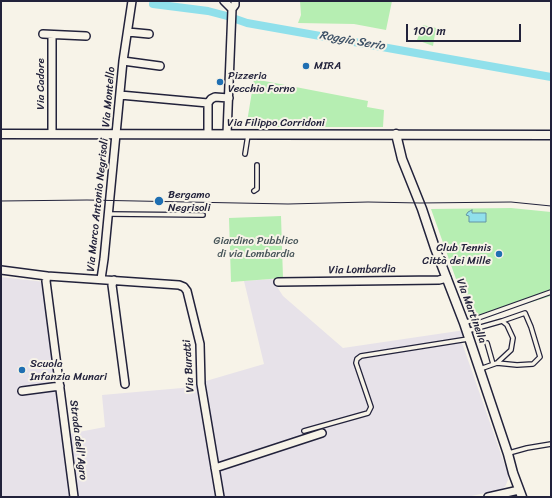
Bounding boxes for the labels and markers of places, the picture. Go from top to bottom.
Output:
place label: MIRA [314,59,341,73]
marker: MIRA [301,61,311,71]
place label: Pizzeria Vecchio Forno [228,69,295,95]
marker: Pizzeria Vecchio Forno [215,77,225,87]
place label: Bergamo Negrisoli [168,188,211,214]
marker: Bergamo Negrisoli [153,195,165,207]
place label: Club Tennis Città dei Mille [422,241,491,267]
marker: Club Tennis Città dei Mille [494,249,504,259]
place label: Scuola Infanzia Munari [30,357,107,383]
marker: Scuola Infanzia Munari [17,365,27,375]

